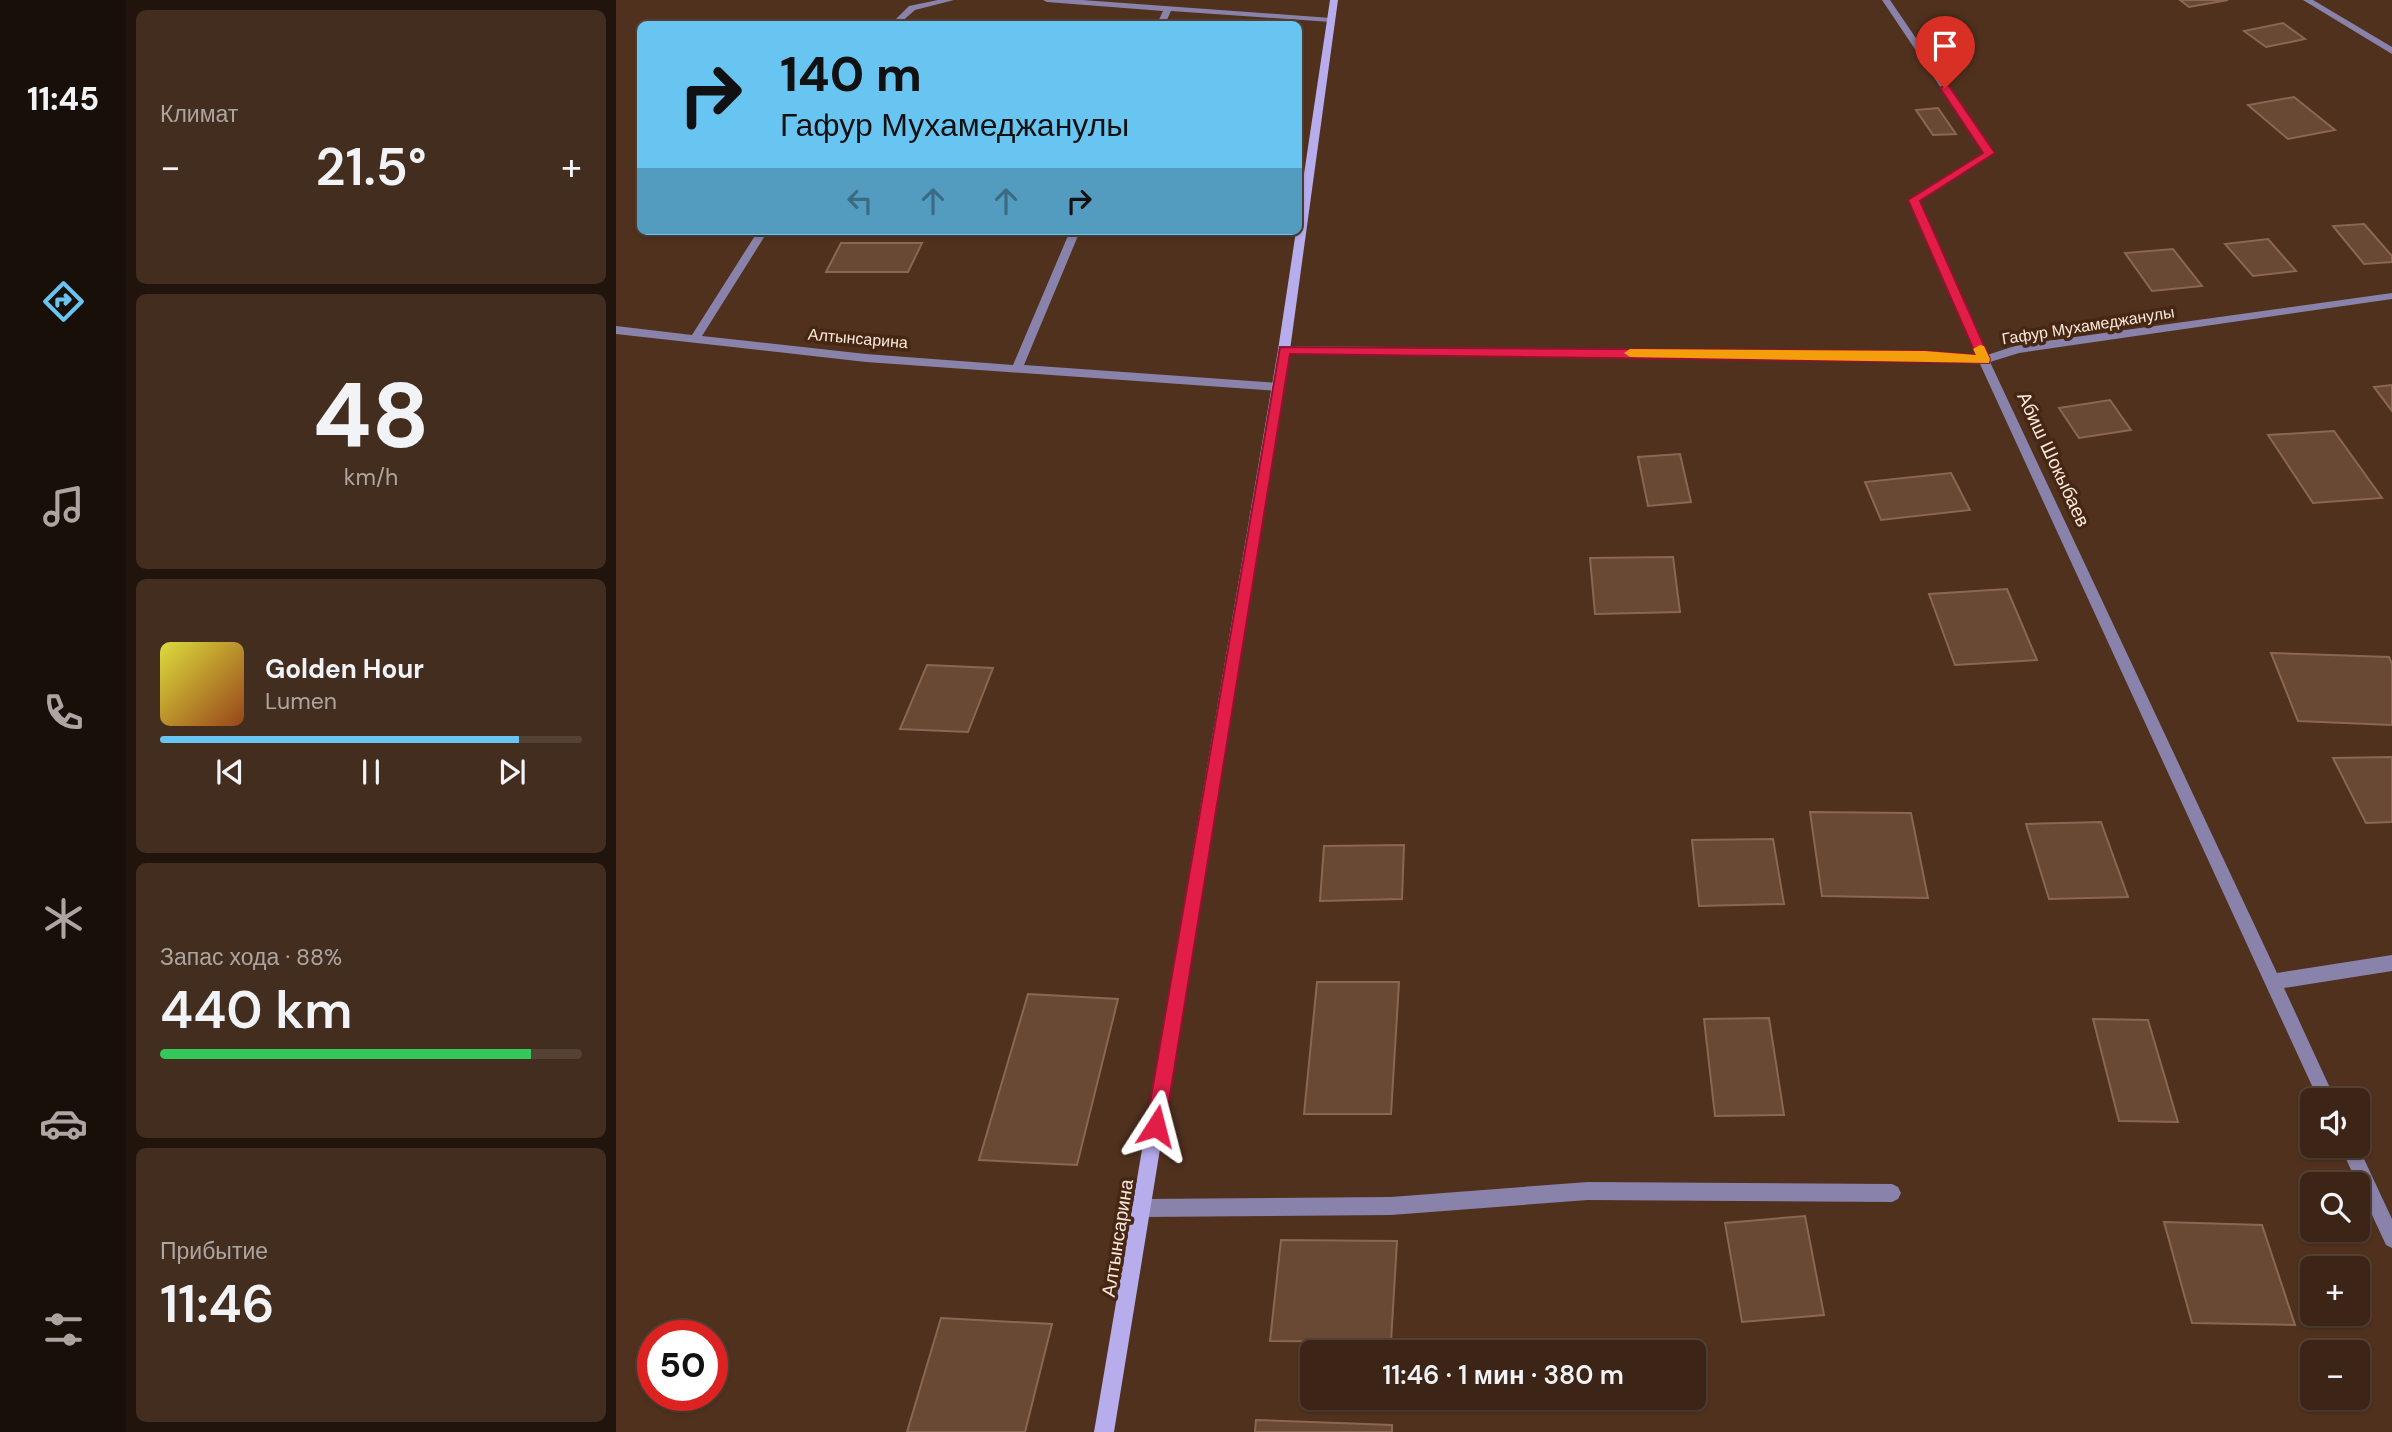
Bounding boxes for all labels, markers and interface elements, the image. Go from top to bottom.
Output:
pin [1915,16,1975,88]
icon: arrive [1926,27,1964,65]
text: 140 m [780,42,922,106]
icon: right [665,49,756,140]
text: 11:45 [27,78,99,120]
text: Климат [160,99,238,129]
text: Гафур Мухамеджанулы [780,104,1129,146]
text: 21.5° [315,133,427,201]
text: − [160,142,181,192]
text: + [561,142,582,192]
icon: left [841,182,879,220]
icon: ahead [914,182,952,220]
icon: ahead [987,182,1025,220]
icon: right [1060,182,1098,220]
icon: directions [39,277,88,326]
street label: Гафур Мухамеджанулы [2000,301,2176,350]
street label: Алтынсарина [807,324,909,353]
text: 48 [313,357,429,475]
street label: Абиш Шокыбаев [2011,388,2096,531]
text: km/h [344,462,398,492]
icon: music [39,482,88,531]
text: Golden Hour [265,652,424,686]
text: Lumen [265,686,337,716]
icon: phone [39,688,88,737]
icon: previous [211,753,249,791]
icon: pause [352,753,390,791]
icon: next [493,753,531,791]
icon: climate [39,894,88,943]
text: Запас хода · 88% [160,942,342,972]
text: 440 km [160,976,352,1044]
map controls [2300,1088,2370,1410]
button: sound [2300,1088,2370,1158]
position arrow [1119,1089,1193,1163]
icon: car [39,1099,88,1148]
button: search [2300,1172,2370,1242]
street label: Алтынсарина [1096,1177,1139,1299]
text: Прибытие [160,1236,268,1266]
button: + [2300,1256,2370,1326]
text: 11:46 [160,1270,275,1338]
icon: filters [39,1305,88,1354]
speed limit sign: 50 [637,1320,728,1411]
button: − [2300,1340,2370,1410]
text: 11:46 · 1 мин · 380 m [1382,1358,1624,1392]

